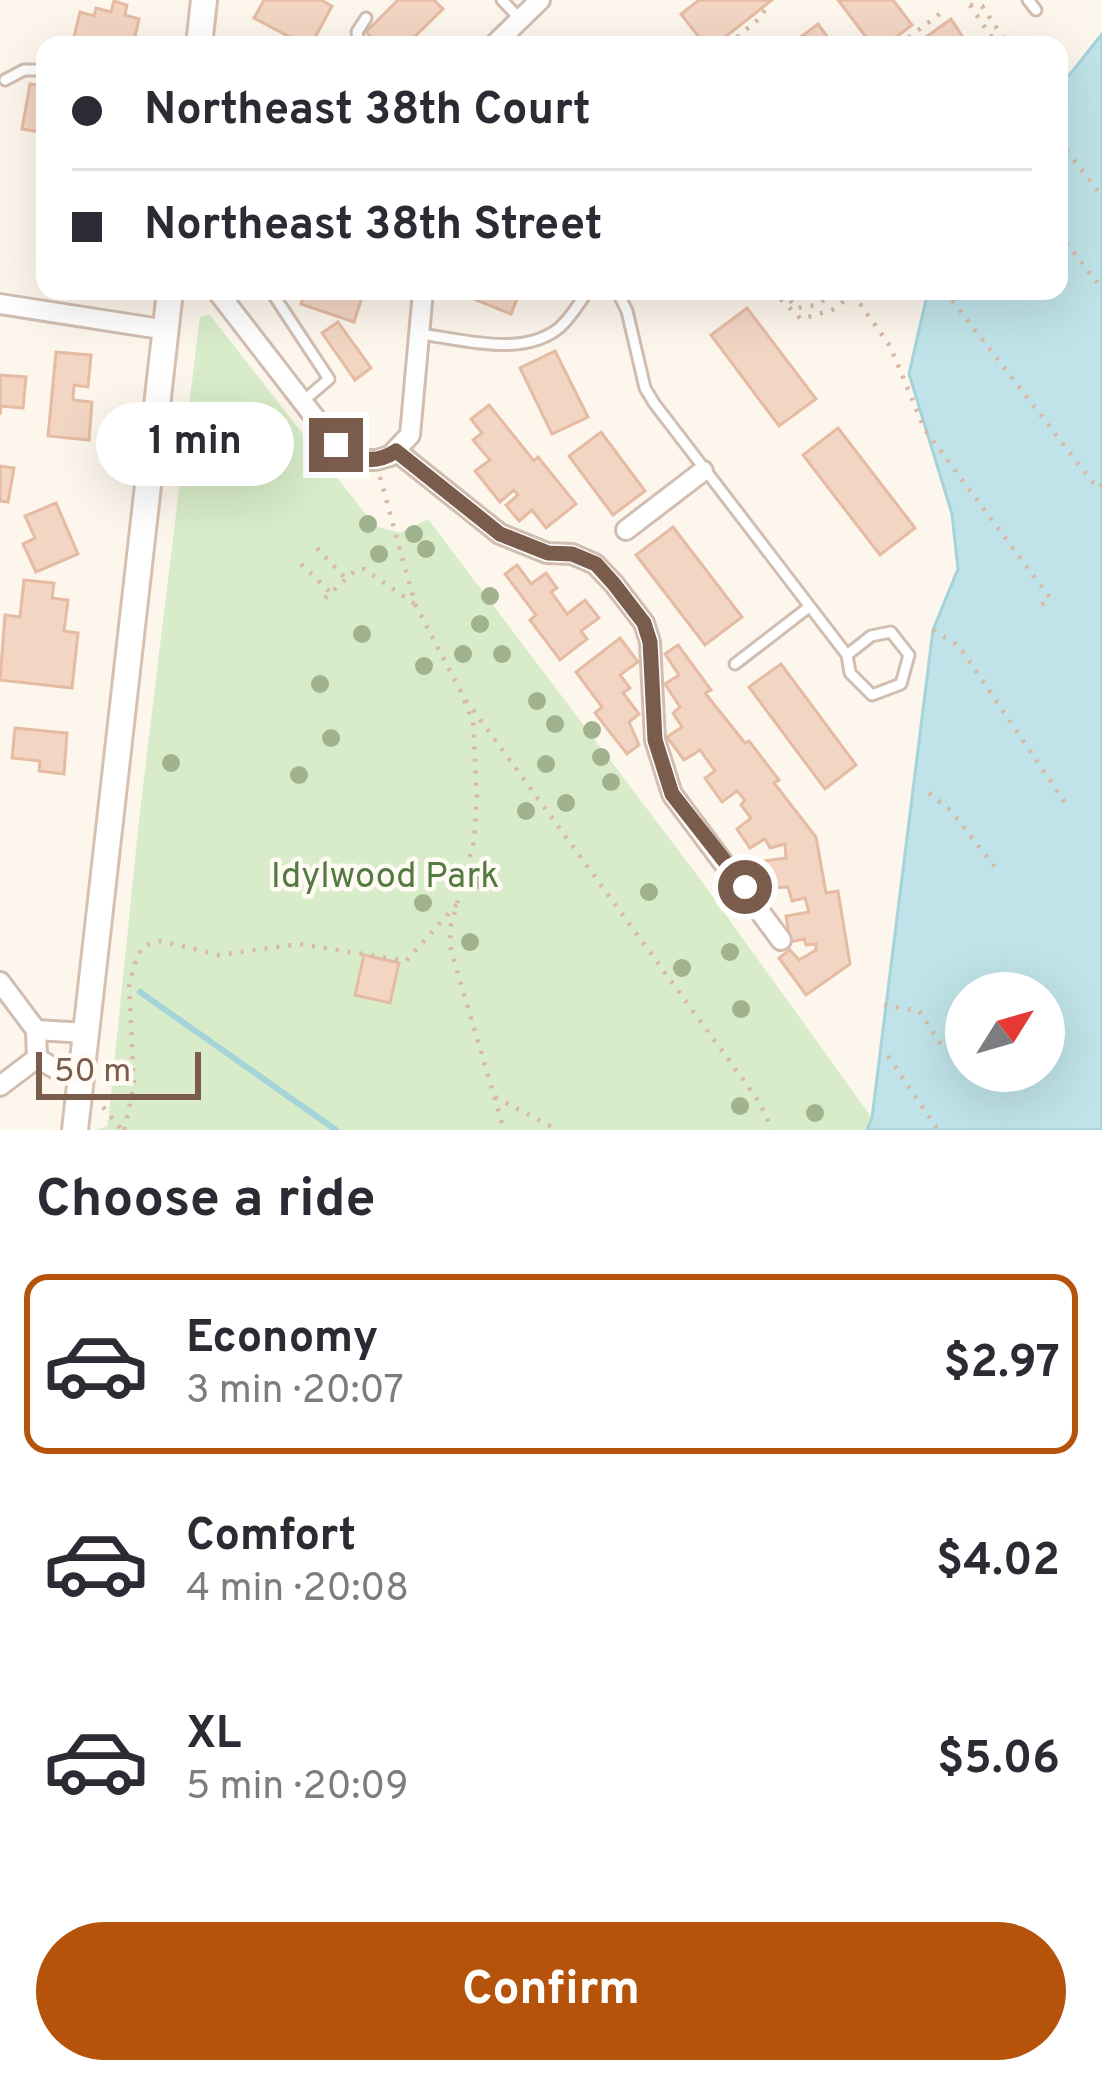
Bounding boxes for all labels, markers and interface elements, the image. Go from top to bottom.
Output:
text: Northeast 38th Court [144,83,591,140]
text: Northeast 38th Street [144,198,602,255]
callout: 1 min [96,403,294,487]
route end [309,418,363,472]
text: 1 min [148,419,242,468]
park label: Idylwood Park [271,855,499,901]
route start [718,860,772,914]
north arrow [945,972,1065,1092]
map controls [945,972,1065,1092]
scale bar [36,1046,201,1099]
text: 50 m [54,1052,131,1094]
text: Choose a ride [36,1167,376,1236]
icon: car [42,1310,150,1418]
text: Economy [186,1311,378,1368]
text: $2.97 [943,1336,1060,1393]
text: 3 min · 20:07 [186,1368,404,1417]
icon: car [42,1508,150,1616]
text: Comfort [186,1509,356,1566]
text: $4.02 [936,1534,1060,1591]
text: 4 min · 20:08 [186,1566,409,1615]
icon: car [42,1706,150,1814]
text: XL [186,1707,241,1764]
text: $5.06 [937,1732,1060,1789]
text: 5 min · 20:09 [186,1764,409,1813]
button: Confirm [36,1922,1066,2060]

